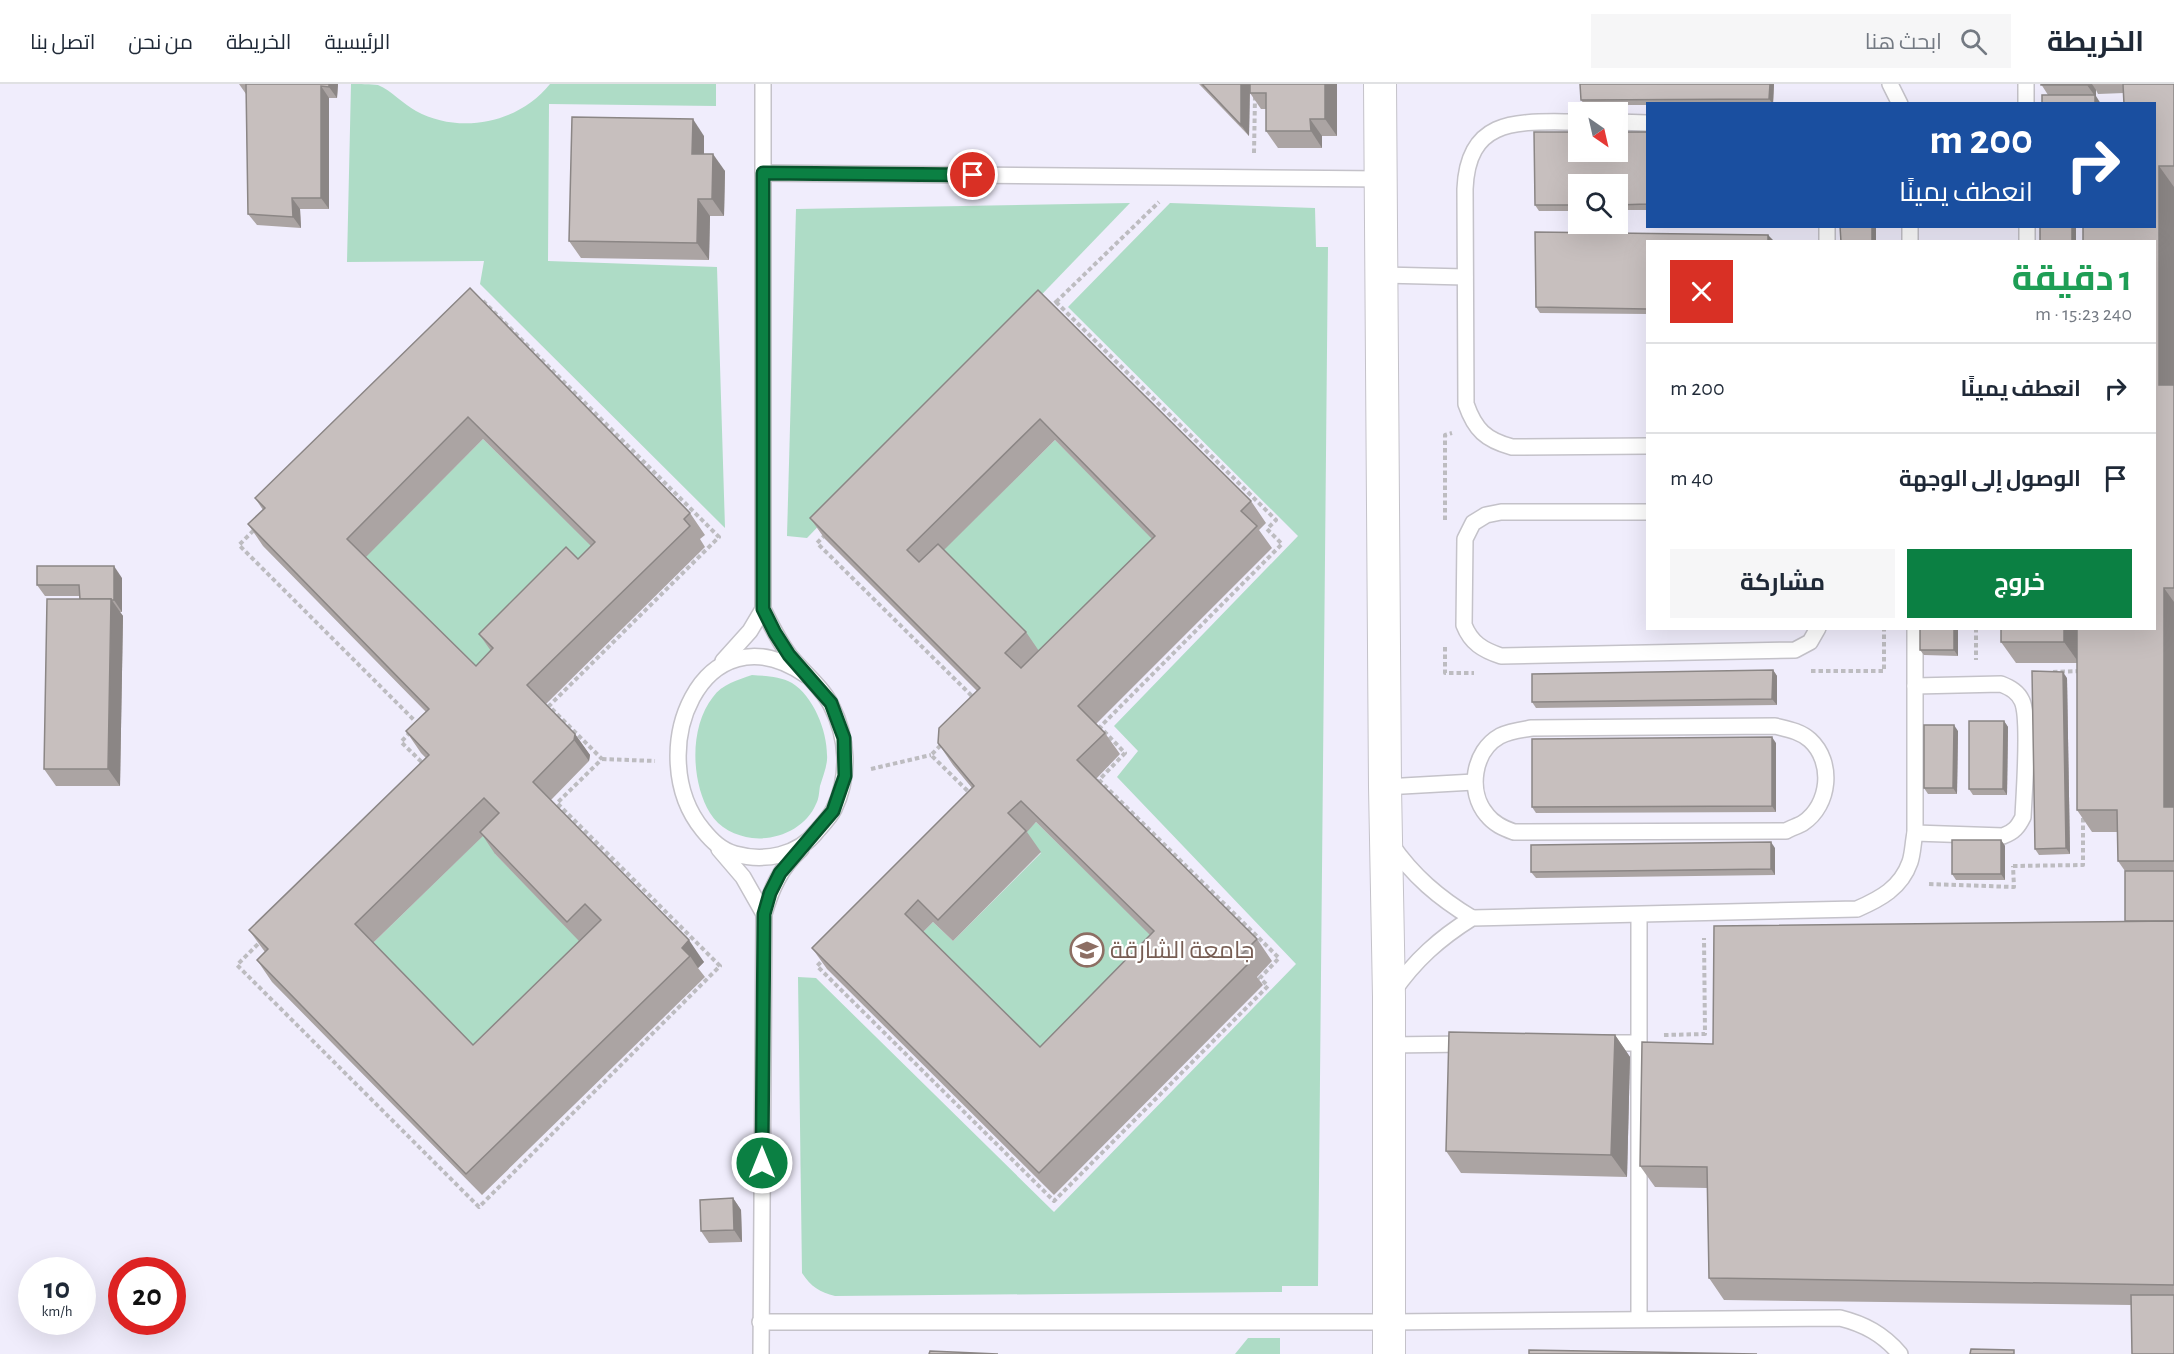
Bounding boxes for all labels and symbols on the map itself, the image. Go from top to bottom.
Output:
north arrow [1568,102,1628,162]
pin [947,149,998,200]
school or university icon: جامعة الشارقة [1069,932,1105,968]
place label: جامعة الشارقة [1110,938,1254,963]
position arrow [730,1131,794,1195]
speed limit sign: 20 [108,1257,186,1335]

